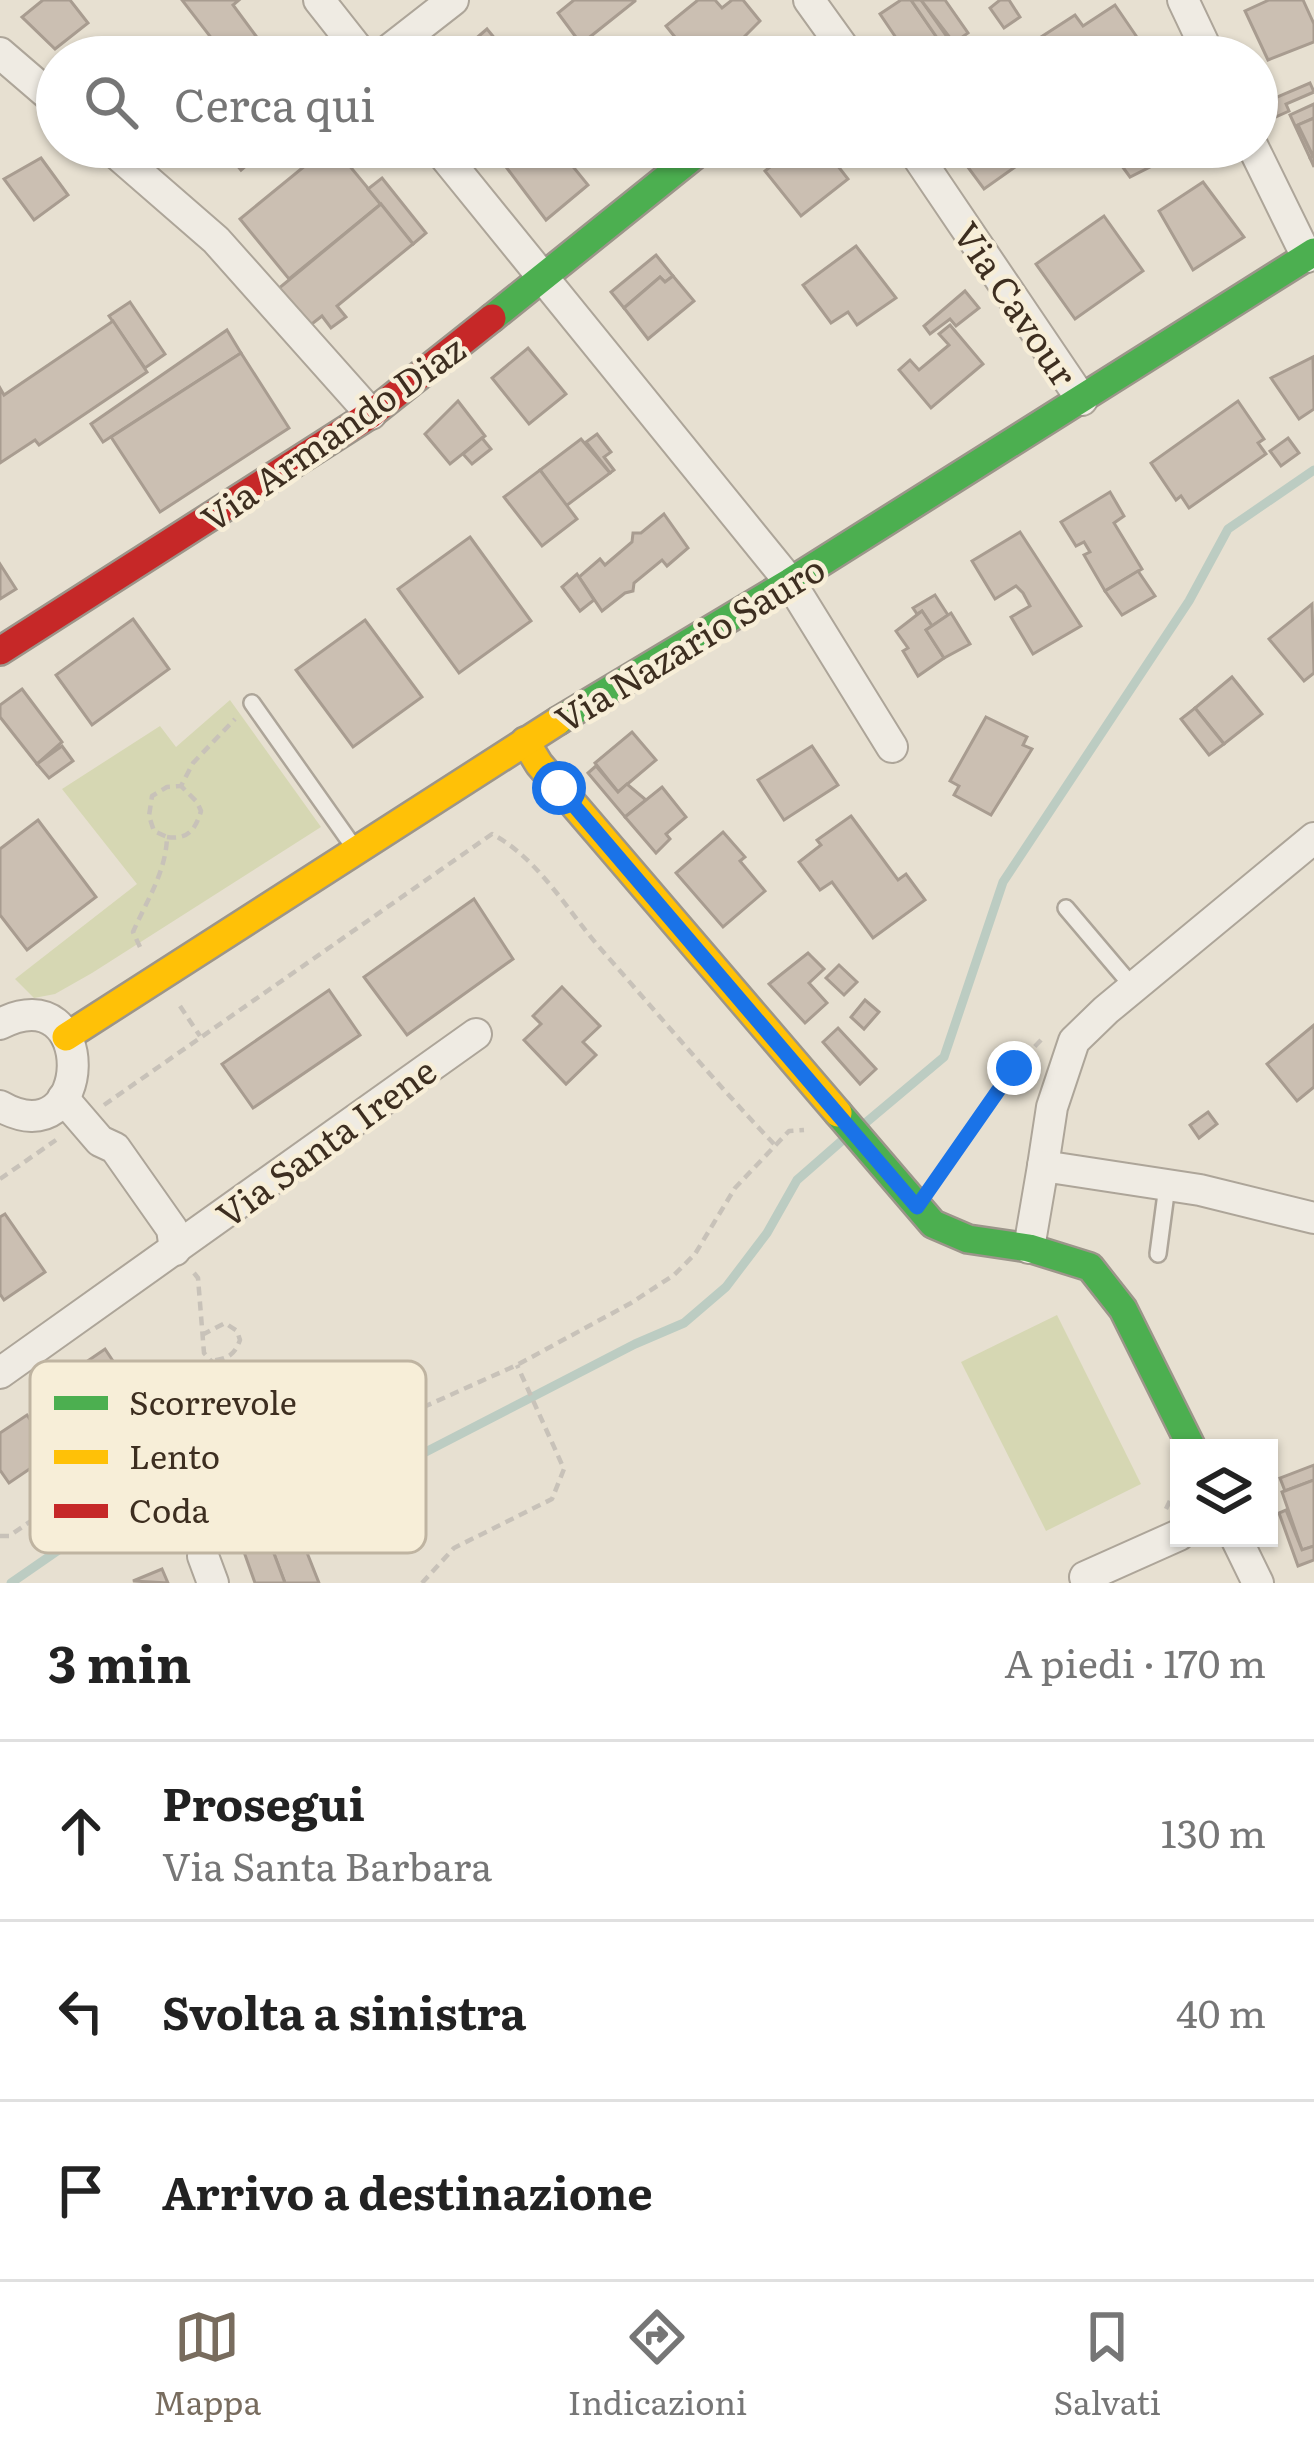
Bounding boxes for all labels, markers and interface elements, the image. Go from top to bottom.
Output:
search box [36,36,1278,168]
icon: search [78,69,144,135]
text: Cerca qui [174,69,375,136]
street label: Via Cavour [942,210,1092,396]
street label: Via Armando Diaz [189,321,475,543]
street label: Via Nazario Sauro [544,540,834,744]
route start [532,761,586,815]
route end [987,1041,1041,1095]
street label: Via Santa Irene [204,1043,446,1239]
legend [30,1361,426,1553]
text: Scorrevole [129,1376,297,1425]
text: Lento [129,1430,220,1479]
map controls [1170,1439,1278,1547]
button: layers [1170,1439,1278,1547]
text: Coda [129,1484,210,1533]
text: 3 min [48,1623,192,1699]
text: A piedi · 170 m [1004,1632,1266,1690]
text: Prosegui [162,1768,365,1835]
icon: ahead [48,1798,114,1864]
text: 130 m [1161,1802,1266,1860]
text: Via Santa Barbara [162,1835,492,1893]
text: Svolta a sinistra [162,1977,526,2044]
icon: left [48,1978,114,2044]
text: 40 m [1176,1982,1266,2040]
text: Arrivo a destinazione [162,2157,653,2224]
icon: arrive [48,2158,114,2224]
tab: Mappa [153,2304,261,2425]
tab: Indicazioni [568,2304,747,2425]
tab: Salvati [1053,2304,1161,2425]

